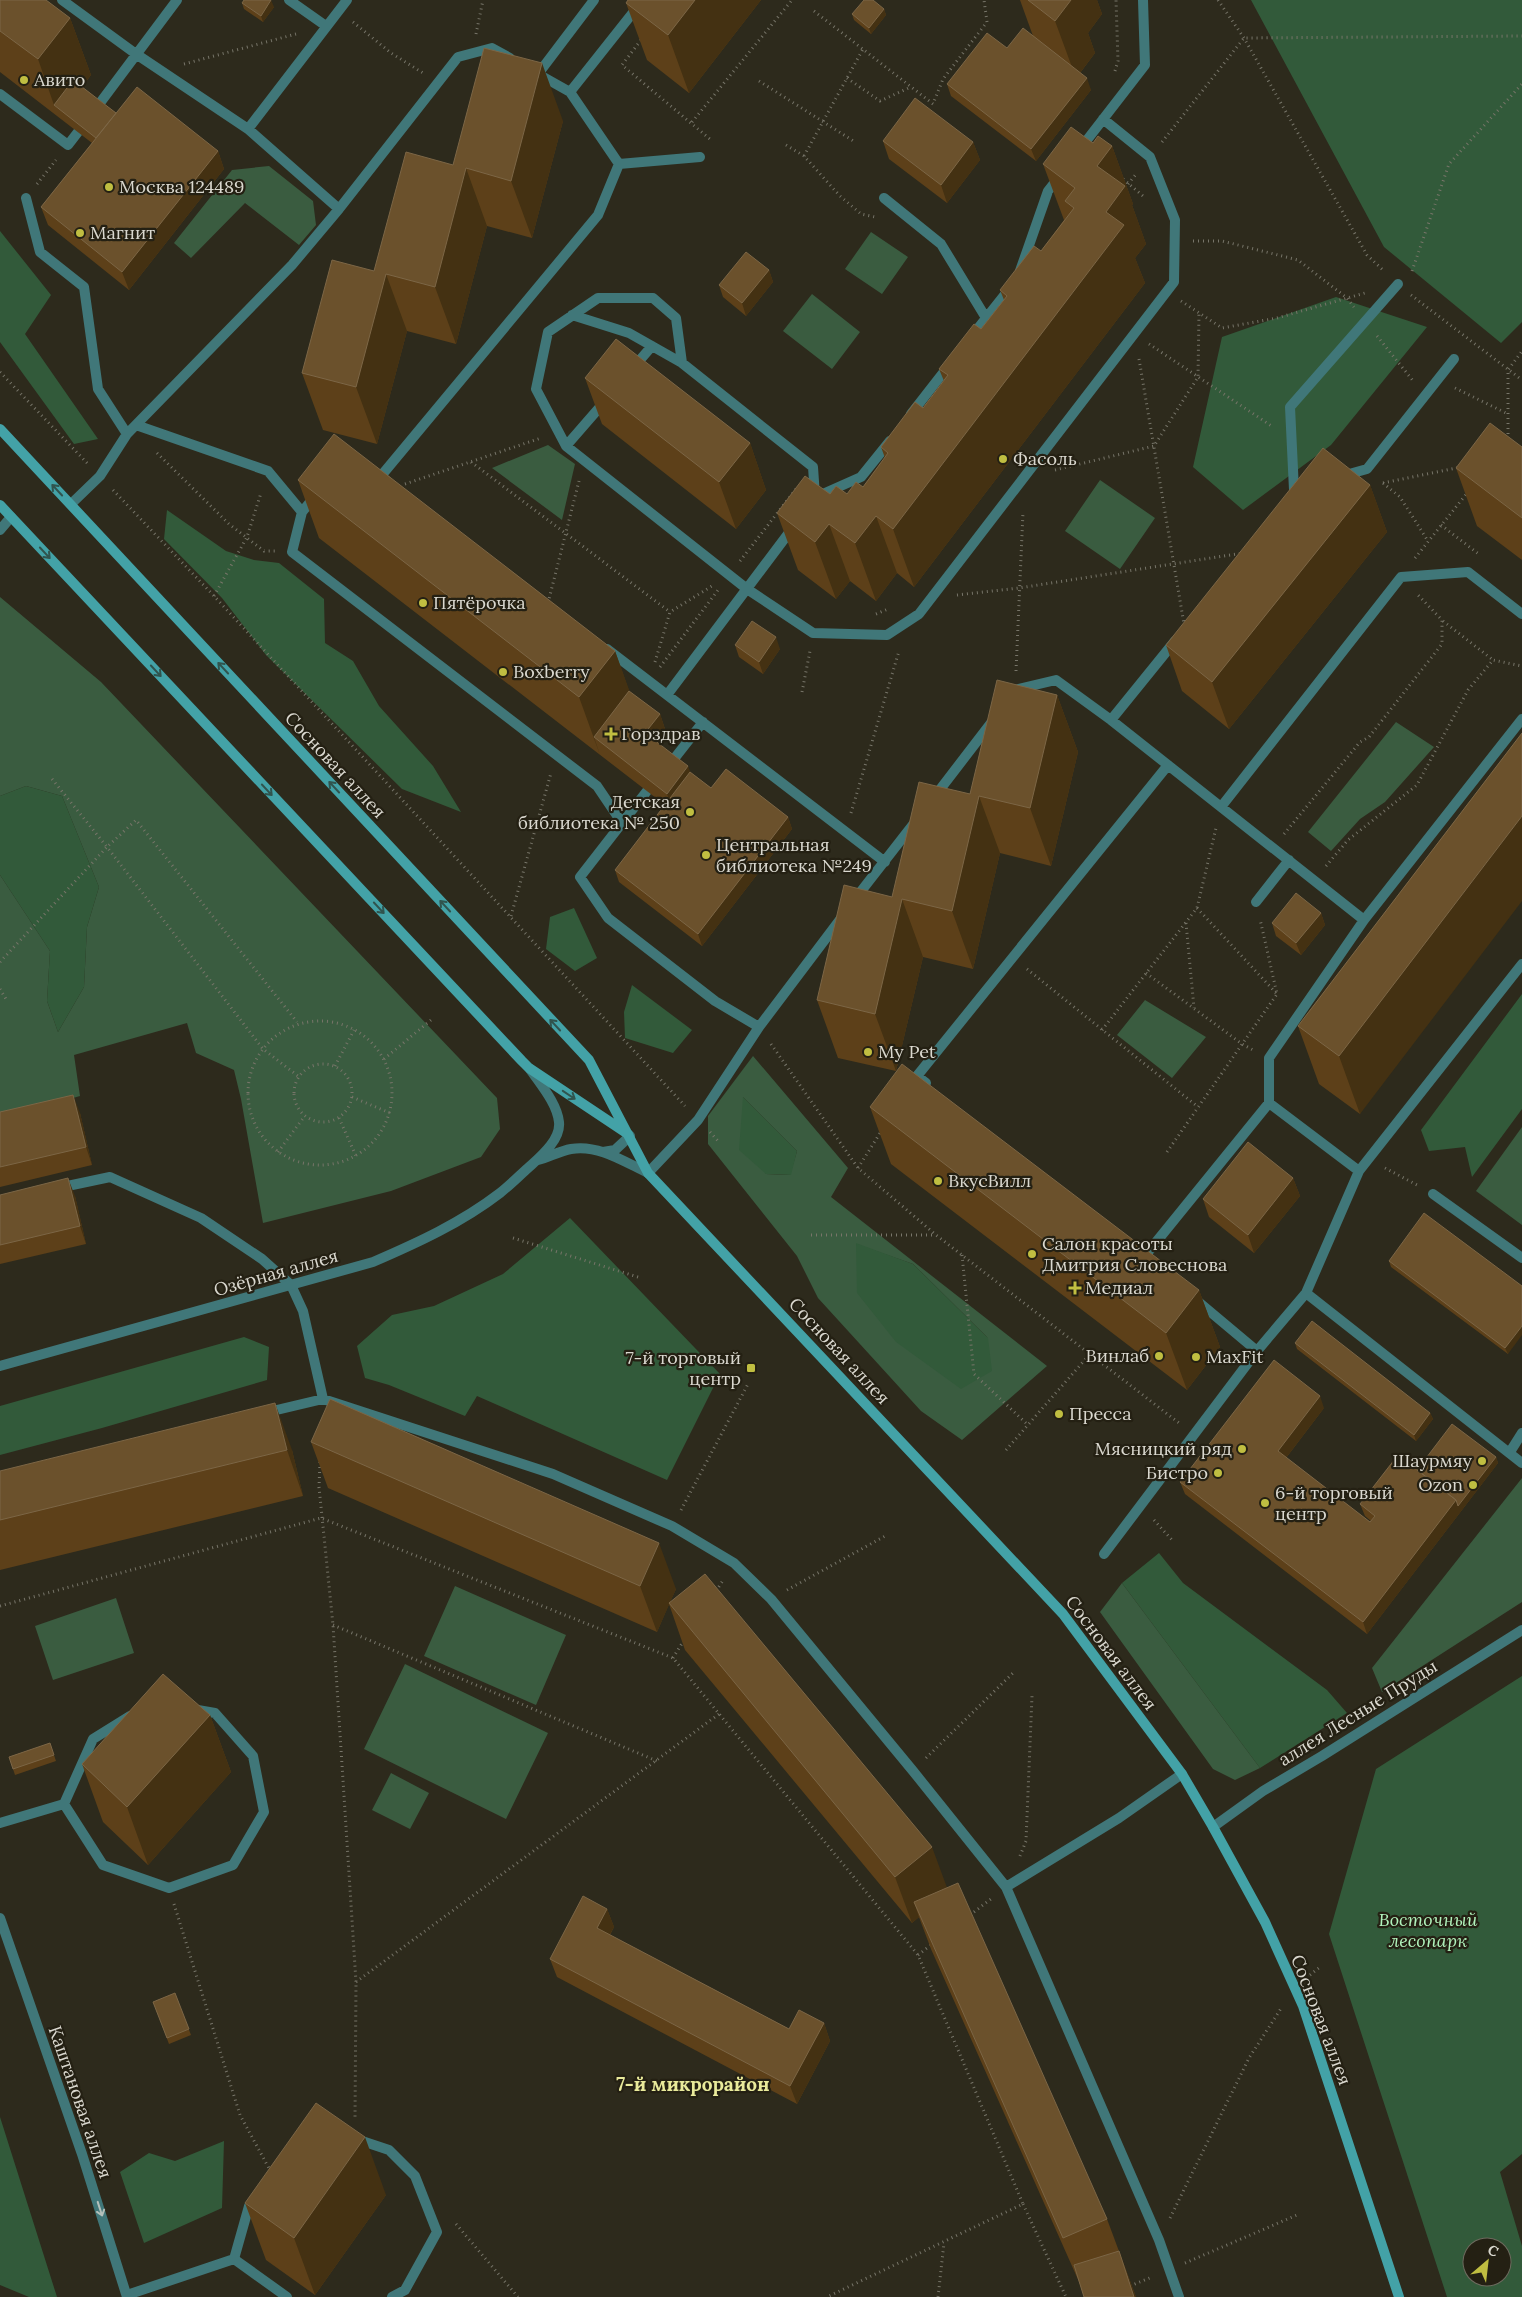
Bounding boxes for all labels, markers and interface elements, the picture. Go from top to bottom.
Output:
place label: Авито [33,68,85,91]
marker: Авито [18,74,30,86]
place label: Москва 124489 [119,175,244,198]
marker: Москва 124489 [103,181,115,193]
place label: Магнит [90,221,155,244]
marker: Магнит [74,227,86,239]
place label: Фасоль [1013,447,1077,470]
marker: Фасоль [997,453,1009,465]
one-way arrow [51,483,63,496]
one-way arrow [39,546,51,559]
place label: Пятёрочка [433,591,525,614]
marker: Пятёрочка [417,597,429,609]
place label: Boxberry [513,660,590,683]
one-way arrow [217,662,229,674]
one-way arrow [150,665,162,677]
marker: Boxberry [497,666,509,678]
street label: Сосновая аллея [280,706,391,823]
place label: Горздрав [621,722,700,745]
marker: Горздрав [605,728,617,740]
one-way arrow [328,781,340,793]
one-way arrow [261,783,273,796]
place label: Детская библиотека № 250 [518,790,680,834]
marker: Детская библиотека № 250 [684,806,696,818]
place label: Центральная библиотека №249 [716,833,872,877]
marker: Центральная библиотека №249 [700,849,712,861]
one-way arrow [439,899,451,912]
one-way arrow [373,902,385,914]
one-way arrow [549,1018,561,1031]
place label: My Pet [878,1040,936,1063]
marker: My Pet [862,1046,874,1058]
one-way arrow [562,1090,576,1100]
place label: ВкусВилл [948,1169,1031,1192]
marker: ВкусВилл [932,1175,944,1187]
place label: Салон красоты Дмитрия Словеснова [1042,1232,1227,1276]
street label: Озёрная аллея [211,1244,341,1301]
marker: Салон красоты Дмитрия Словеснова [1026,1248,1038,1260]
place label: Медиал [1085,1276,1153,1299]
marker: Медиал [1069,1282,1081,1294]
street label: Сосновая аллея [784,1292,895,1409]
place label: Винлаб [1086,1344,1149,1367]
place label: MaxFit [1206,1345,1263,1368]
place label: 7-й торговый центр [626,1346,741,1390]
marker: Винлаб [1153,1350,1165,1362]
marker: MaxFit [1190,1351,1202,1363]
marker: 7-й торговый центр [745,1362,757,1374]
place label: Пресса [1069,1402,1131,1425]
marker: Пресса [1053,1408,1065,1420]
place label: Мясницкий ряд [1094,1437,1232,1460]
marker: Мясницкий ряд [1236,1443,1248,1455]
place label: Шаурмяу [1392,1449,1472,1472]
marker: Шаурмяу [1476,1455,1488,1467]
place label: Бистро [1146,1461,1208,1484]
marker: Бистро [1212,1467,1224,1479]
place label: Ozon [1418,1473,1463,1496]
marker: Ozon [1467,1479,1479,1491]
place label: 6-й торговый центр [1275,1481,1393,1525]
marker: 6-й торговый центр [1259,1497,1271,1509]
street label: Сосновая аллея [1061,1591,1162,1715]
street label: аллея Лесные Пруды [1274,1654,1441,1771]
park label: Восточный лесопарк [1379,1908,1478,1952]
street label: Сосновая аллея [1286,1951,1357,2088]
street label: Каштановая аллея [44,2023,117,2181]
district label: 7-й микрорайон [616,2072,770,2096]
one-way arrow [95,2201,105,2217]
north arrow [1462,2237,1512,2287]
text: С [1485,2240,1502,2261]

